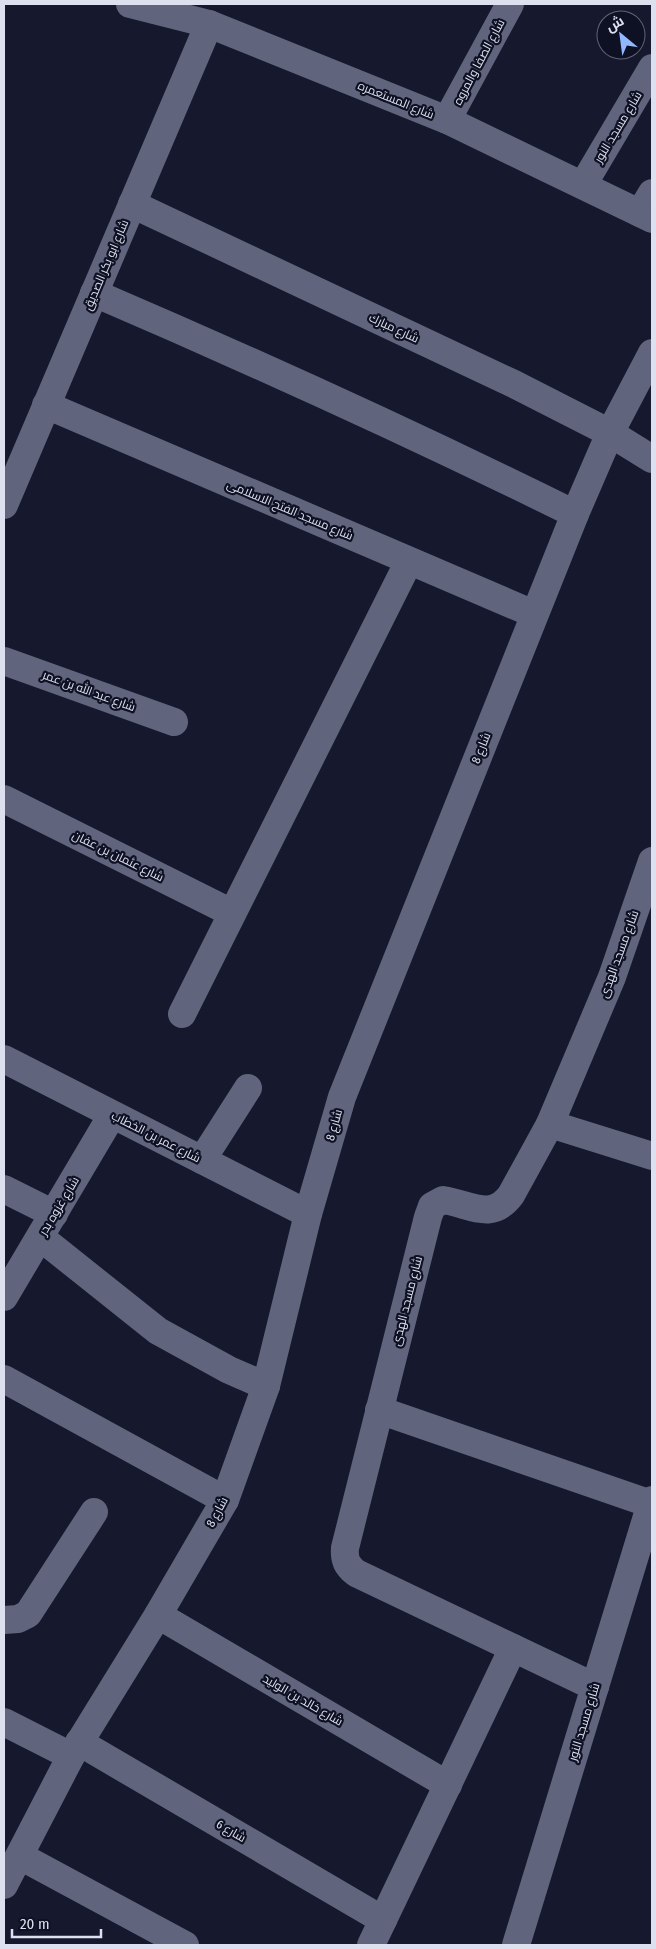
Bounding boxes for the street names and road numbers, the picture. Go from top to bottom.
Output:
street label: شارع الصفا والمروه [450,17,508,108]
street label: شارع المستعمره [356,78,436,123]
street label: شارع مسجد النور [591,89,646,167]
street label: شارع ابو بكر الصديق [81,218,132,313]
street label: شارع مبارك [366,310,421,347]
street label: شارع مسجد الفتح الاسلامى [224,477,355,544]
street label: شارع عبد الله بن عمر [39,666,138,715]
street label: شارع 8 [468,730,494,766]
street label: شارع عثمان بن عفان [70,828,166,885]
street label: شارع مسجد الهدى [597,908,642,1000]
street label: شارع 8 [323,1108,346,1143]
street label: شارع عمر بن الخطاب [109,1109,203,1166]
street label: شارع غزوه بدر [36,1174,83,1239]
street label: شارع مسجد الهدى [389,1255,426,1348]
street label: شارع 8 [203,1494,232,1530]
street label: شارع خالد بن الوليد [260,1671,346,1729]
street label: شارع مسجد النور [565,1681,603,1764]
street label: شارع 6 [213,1817,248,1846]

